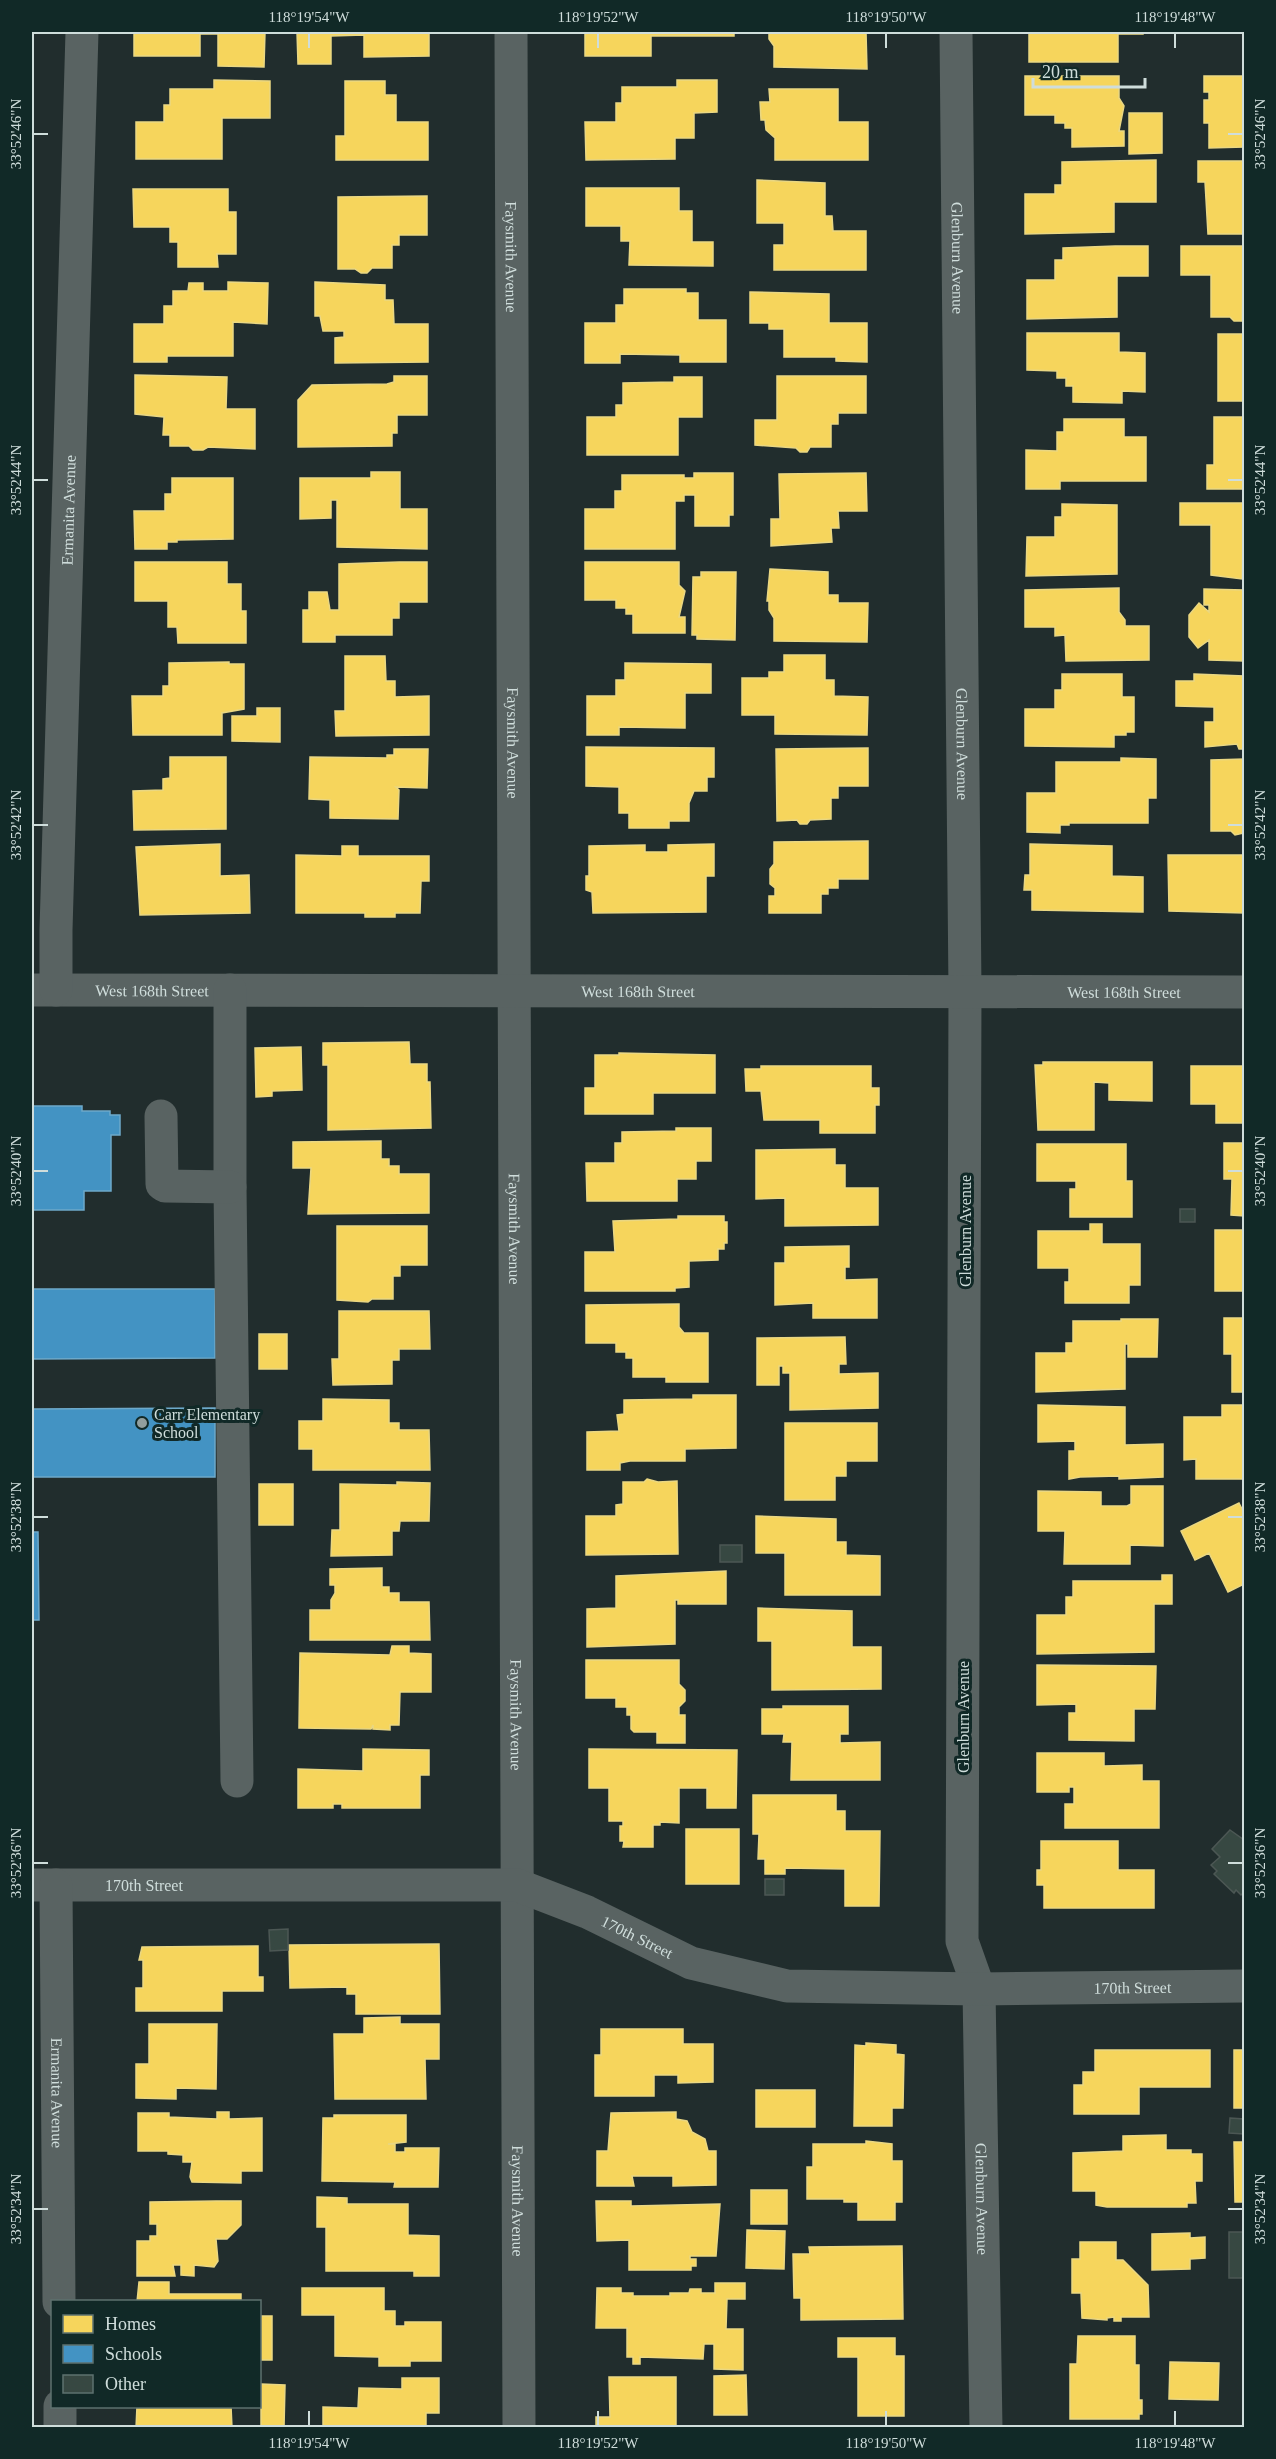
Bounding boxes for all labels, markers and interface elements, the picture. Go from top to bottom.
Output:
text: 118°19'54"W [269,9,350,25]
text: 118°19'52"W [558,9,639,25]
text: 118°19'50"W [846,9,927,25]
text: 118°19'48"W [1135,9,1216,25]
scale bar [1033,51,1146,89]
text: 20 m [1042,62,1079,82]
text: 33°52'46"N [8,99,24,169]
text: 33°52'46"N [1252,99,1268,169]
street label: Faysmith Avenue [502,201,520,313]
street label: Glenburn Avenue [949,202,967,314]
text: 33°52'44"N [8,445,24,515]
text: 33°52'44"N [1252,445,1268,515]
street label: Ermanita Avenue [58,455,78,566]
street label: Faysmith Avenue [504,687,522,799]
street label: Glenburn Avenue [954,688,972,800]
text: 33°52'42"N [8,790,24,860]
text: 33°52'42"N [1252,790,1268,860]
street label: West 168th Street [95,982,209,999]
street label: West 168th Street [581,982,695,1000]
street label: West 168th Street [1067,983,1181,1000]
text: 33°52'40"N [8,1136,24,1206]
text: 33°52'40"N [1252,1136,1268,1206]
street label: Faysmith Avenue [505,1173,524,1285]
street label: Glenburn Avenue [957,1175,974,1287]
place label: Carr Elementary School [154,1406,260,1441]
marker: Carr Elementary School [135,1416,149,1430]
text: 33°52'38"N [8,1482,24,1552]
text: 33°52'38"N [1252,1482,1268,1552]
street label: Faysmith Avenue [507,1659,525,1771]
street label: Glenburn Avenue [955,1661,972,1773]
text: 33°52'36"N [8,1828,24,1898]
text: 33°52'36"N [1252,1828,1268,1898]
street label: 170th Street [105,1877,183,1894]
street label: 170th Street [599,1912,676,1962]
street label: 170th Street [1093,1978,1172,1996]
street label: Ermanita Avenue [49,2038,66,2148]
street label: Glenburn Avenue [973,2143,992,2255]
street label: Faysmith Avenue [509,2145,527,2257]
text: 33°52'34"N [8,2174,24,2244]
text: 33°52'34"N [1252,2174,1268,2244]
legend [51,2300,261,2408]
text: Homes [105,2314,156,2334]
text: Schools [105,2344,162,2364]
text: Other [105,2374,146,2394]
text: 118°19'54"W [269,2435,350,2451]
text: 118°19'52"W [558,2435,639,2451]
text: 118°19'50"W [846,2435,927,2451]
text: 118°19'48"W [1135,2435,1216,2451]

